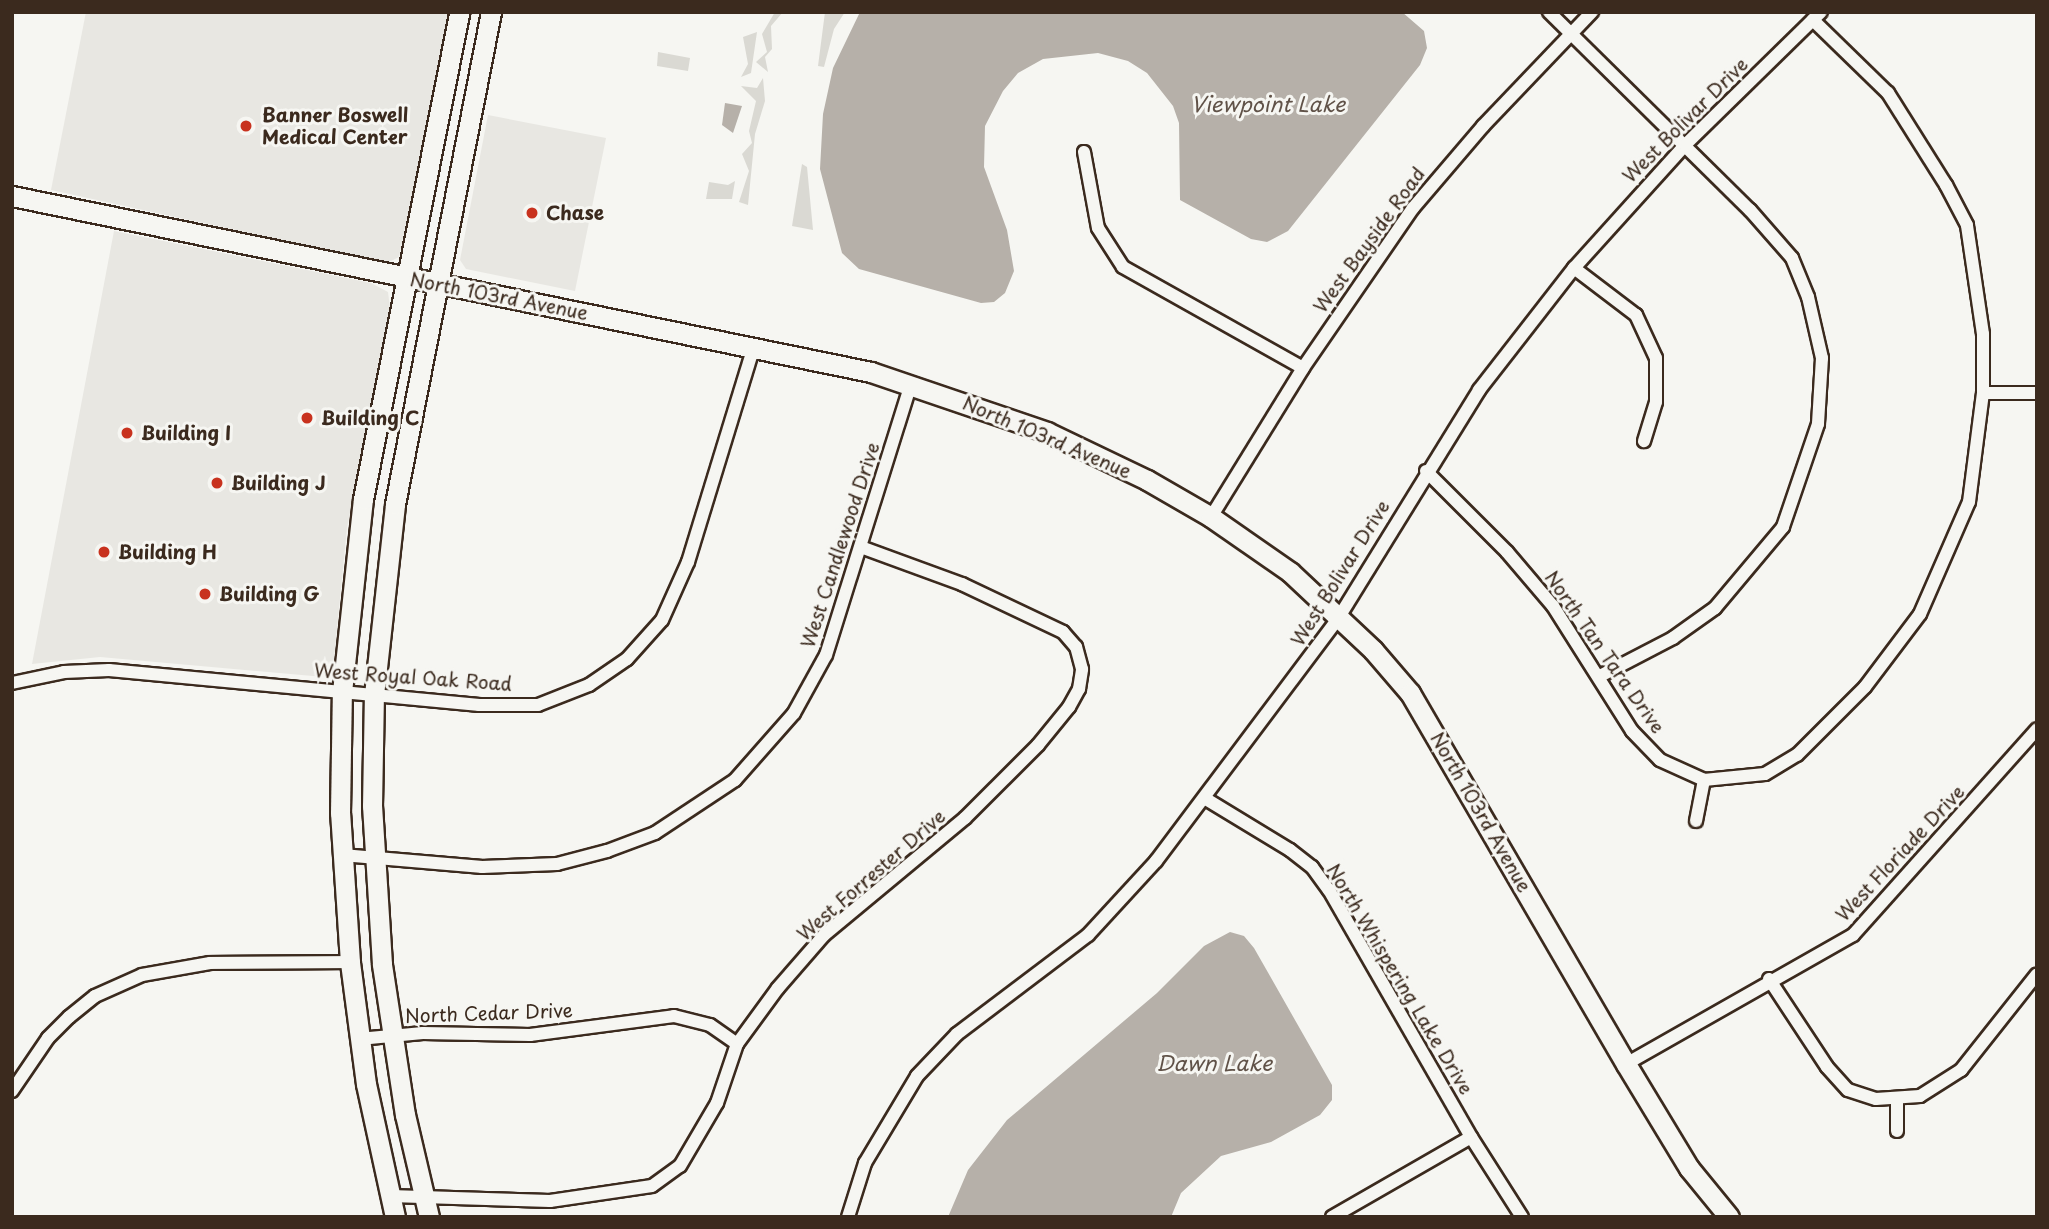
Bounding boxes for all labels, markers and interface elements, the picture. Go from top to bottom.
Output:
street label: West Bolivar Drive [1617,52,1753,188]
water label: Viewpoint Lake [1191,90,1345,116]
place label: Banner Boswell Medical Center [262,104,409,148]
marker: Banner Boswell Medical Center [236,116,256,136]
street label: West Bayside Road [1309,163,1429,317]
place label: Chase [546,202,604,224]
marker: Chase [524,205,540,221]
street label: North 103rd Avenue [407,267,591,325]
street label: North 103rd Avenue [958,391,1136,483]
place label: Building C [321,407,420,429]
marker: Building C [299,410,315,426]
place label: Building I [141,422,232,444]
marker: Building I [119,425,135,441]
street label: West Candlewood Drive [796,439,884,651]
place label: Building J [231,472,327,494]
marker: Building J [209,475,225,491]
street label: West Bolivar Drive [1286,495,1394,651]
place label: Building H [118,541,217,563]
marker: Building H [96,544,112,560]
street label: North Tan Tara Drive [1539,565,1671,739]
place label: Building G [219,583,319,605]
marker: Building G [197,586,213,602]
street label: West Royal Oak Road [313,659,513,695]
street label: North 103rd Avenue [1425,727,1537,897]
street label: West Floriade Drive [1831,780,1969,926]
street label: West Forrester Drive [792,804,950,946]
street label: North Whispering Lake Drive [1322,860,1478,1098]
street label: North Cedar Drive [404,999,574,1027]
water label: Dawn Lake [1157,1049,1271,1075]

